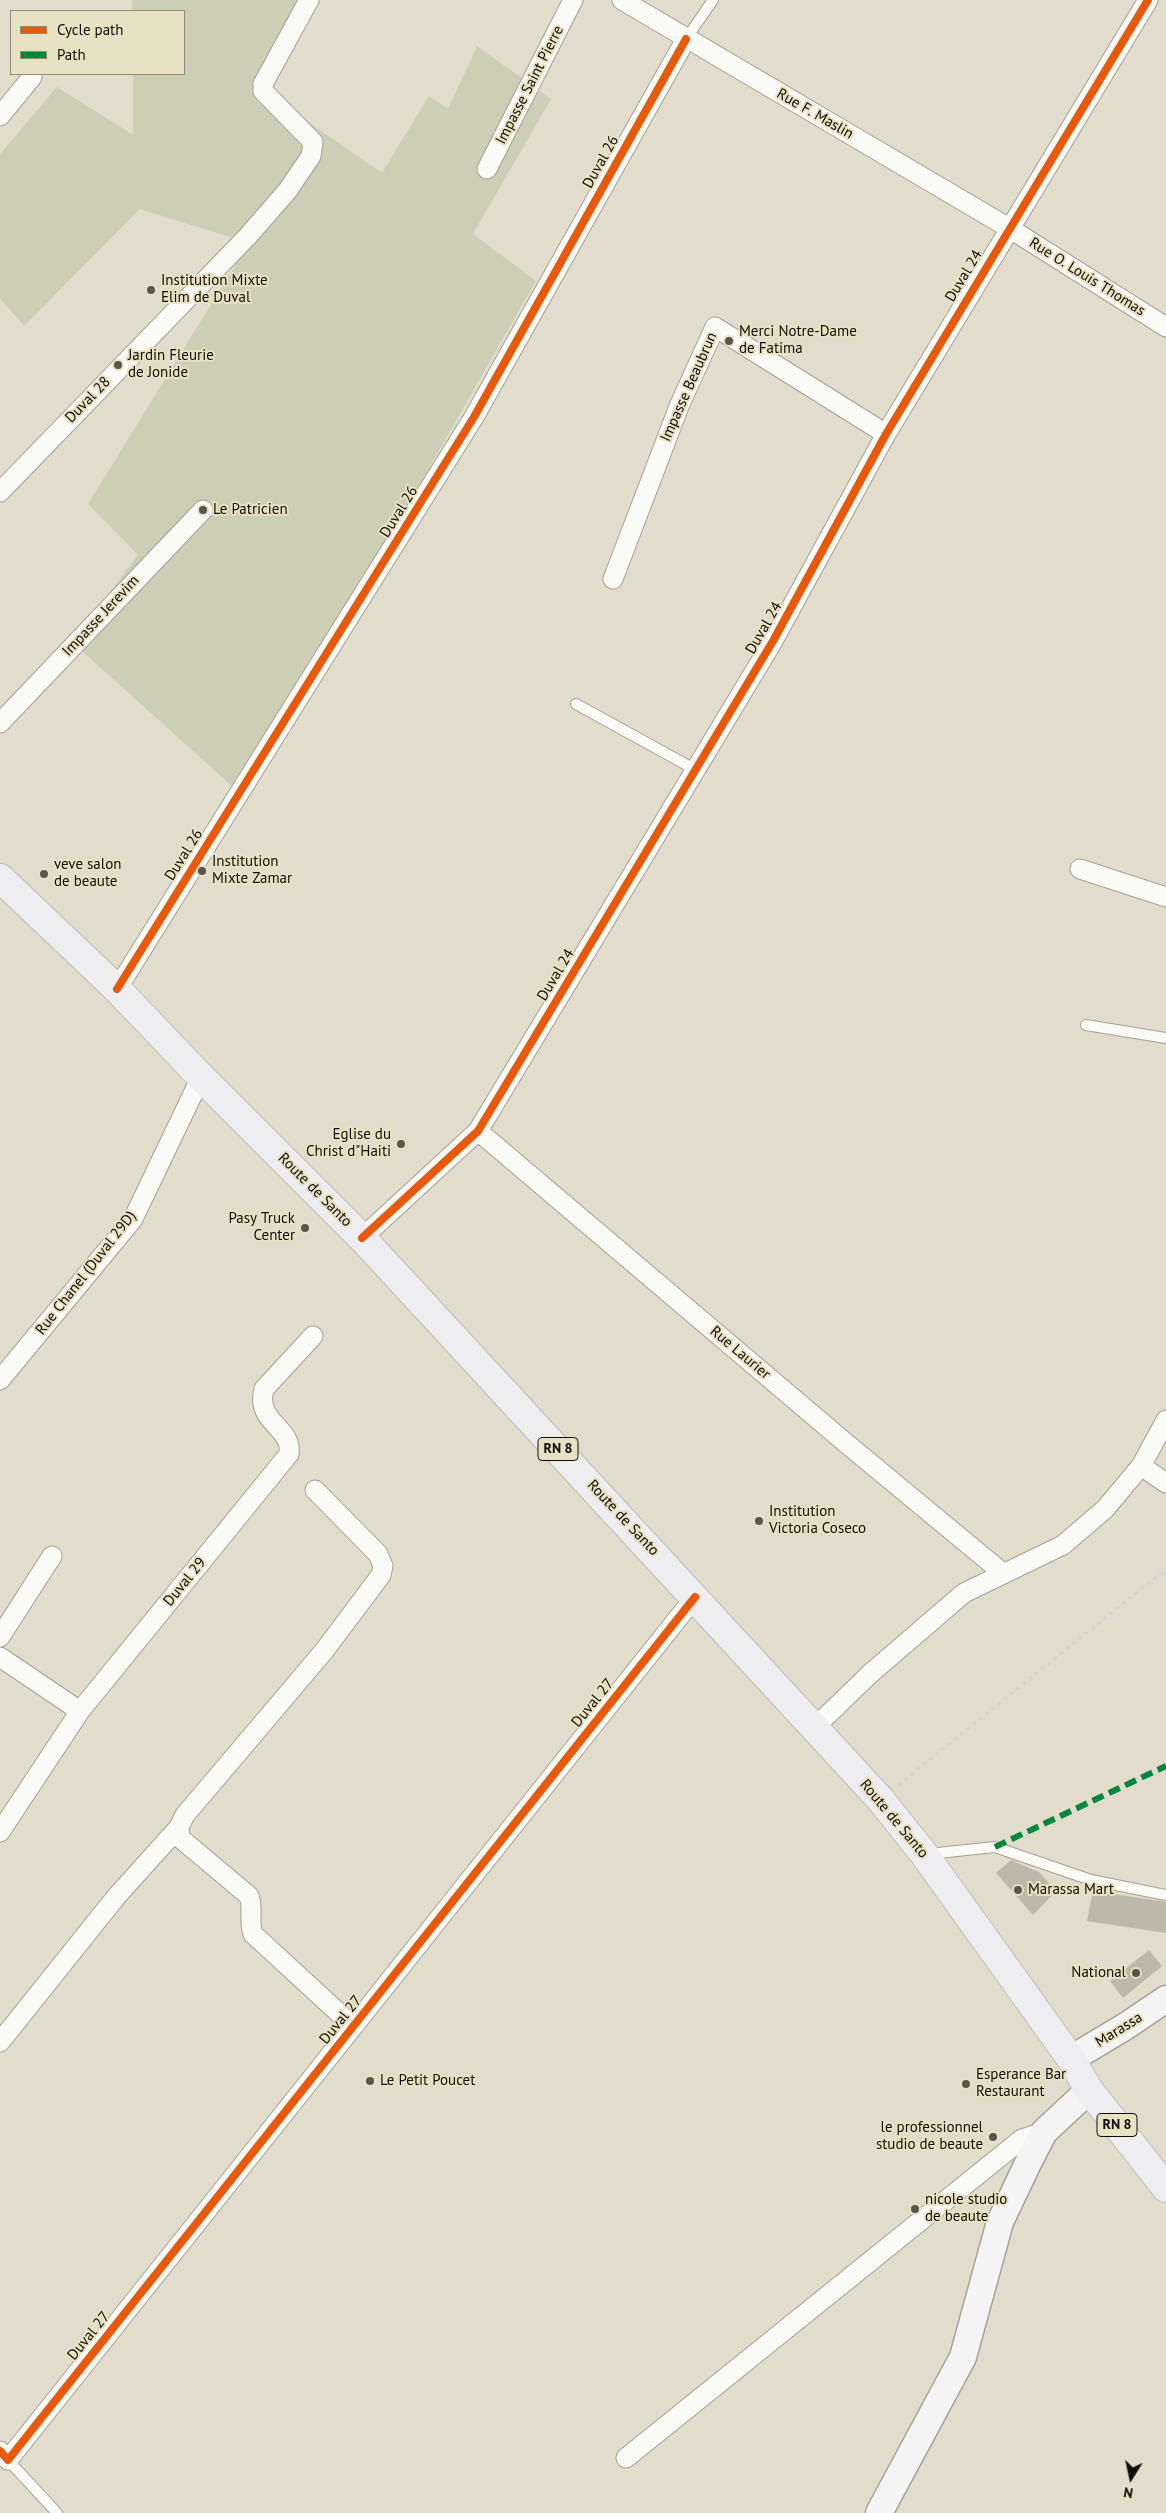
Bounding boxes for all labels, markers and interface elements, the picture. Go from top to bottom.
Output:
legend [10,10,185,75]
text: Cycle path [57,20,123,39]
street label: Impasse Saint Pierre [492,23,568,147]
text: Path [57,45,86,64]
street label: Rue F. Maslin [773,85,857,143]
street label: Duval 26 [579,133,623,191]
street label: Rue O. Louis Thomas [1026,234,1148,320]
street label: Duval 24 [942,247,986,305]
place label: Institution Mixte Elim de Duval [161,272,268,307]
marker: Institution Mixte Elim de Duval [145,284,157,296]
place label: Merci Notre-Dame de Fatima [739,323,857,358]
street label: Impasse Beaubrun [657,330,721,444]
marker: Merci Notre-Dame de Fatima [723,335,735,347]
place label: Jardin Fleurie de Jonide [128,347,214,382]
marker: Jardin Fleurie de Jonide [112,359,124,371]
street label: Duval 28 [62,373,114,427]
street label: Duval 26 [376,483,422,541]
place label: Le Patricien [213,501,288,519]
marker: Le Patricien [197,504,209,516]
street label: Impasse Jerevim [59,572,143,660]
street label: Duval 24 [742,599,786,657]
street label: Duval 26 [161,826,207,884]
place label: Institution Mixte Zamar [212,853,292,888]
place label: veve salon de beaute [54,856,121,891]
marker: Institution Mixte Zamar [196,865,208,877]
marker: veve salon de beaute [38,868,50,880]
street label: Duval 24 [534,946,578,1004]
place label: Eglise du Christ d"Haiti [306,1126,391,1161]
marker: Eglise du Christ d"Haiti [395,1138,407,1150]
street label: Route de Santo [274,1149,356,1231]
street label: Rue Chanel (Duval 29D) [32,1207,140,1339]
place label: Pasy Truck Center [229,1210,295,1245]
marker: Pasy Truck Center [299,1222,311,1234]
street label: Rue Laurier [706,1323,774,1383]
road number: RN 8 [538,1438,578,1460]
street label: Route de Santo [583,1476,663,1560]
place label: Institution Victoria Coseco [769,1503,866,1538]
marker: Institution Victoria Coseco [753,1515,765,1527]
street label: Duval 29 [160,1554,210,1610]
street label: Duval 27 [568,1675,618,1731]
street label: Route de Santo [856,1776,932,1862]
place label: Marassa Mart [1028,1881,1114,1899]
marker: Marassa Mart [1012,1884,1024,1896]
place label: National [1071,1964,1126,1982]
marker: National [1130,1967,1142,1979]
street label: Duval 27 [316,1992,366,2048]
street label: Marassa [1092,2009,1146,2051]
place label: Esperance Bar Restaurant [976,2066,1066,2101]
place label: Le Petit Poucet [380,2072,475,2090]
marker: Le Petit Poucet [364,2075,376,2087]
marker: Esperance Bar Restaurant [960,2078,972,2090]
road number: RN 8 [1097,2114,1137,2136]
place label: le professionnel studio de beaute [876,2119,983,2154]
marker: le professionnel studio de beaute [987,2131,999,2143]
place label: nicole studio de beaute [925,2191,1007,2226]
marker: nicole studio de beaute [909,2203,921,2215]
street label: Duval 27 [64,2308,114,2364]
north arrow [1106,2453,1156,2503]
text: N [1122,2483,1134,2502]

